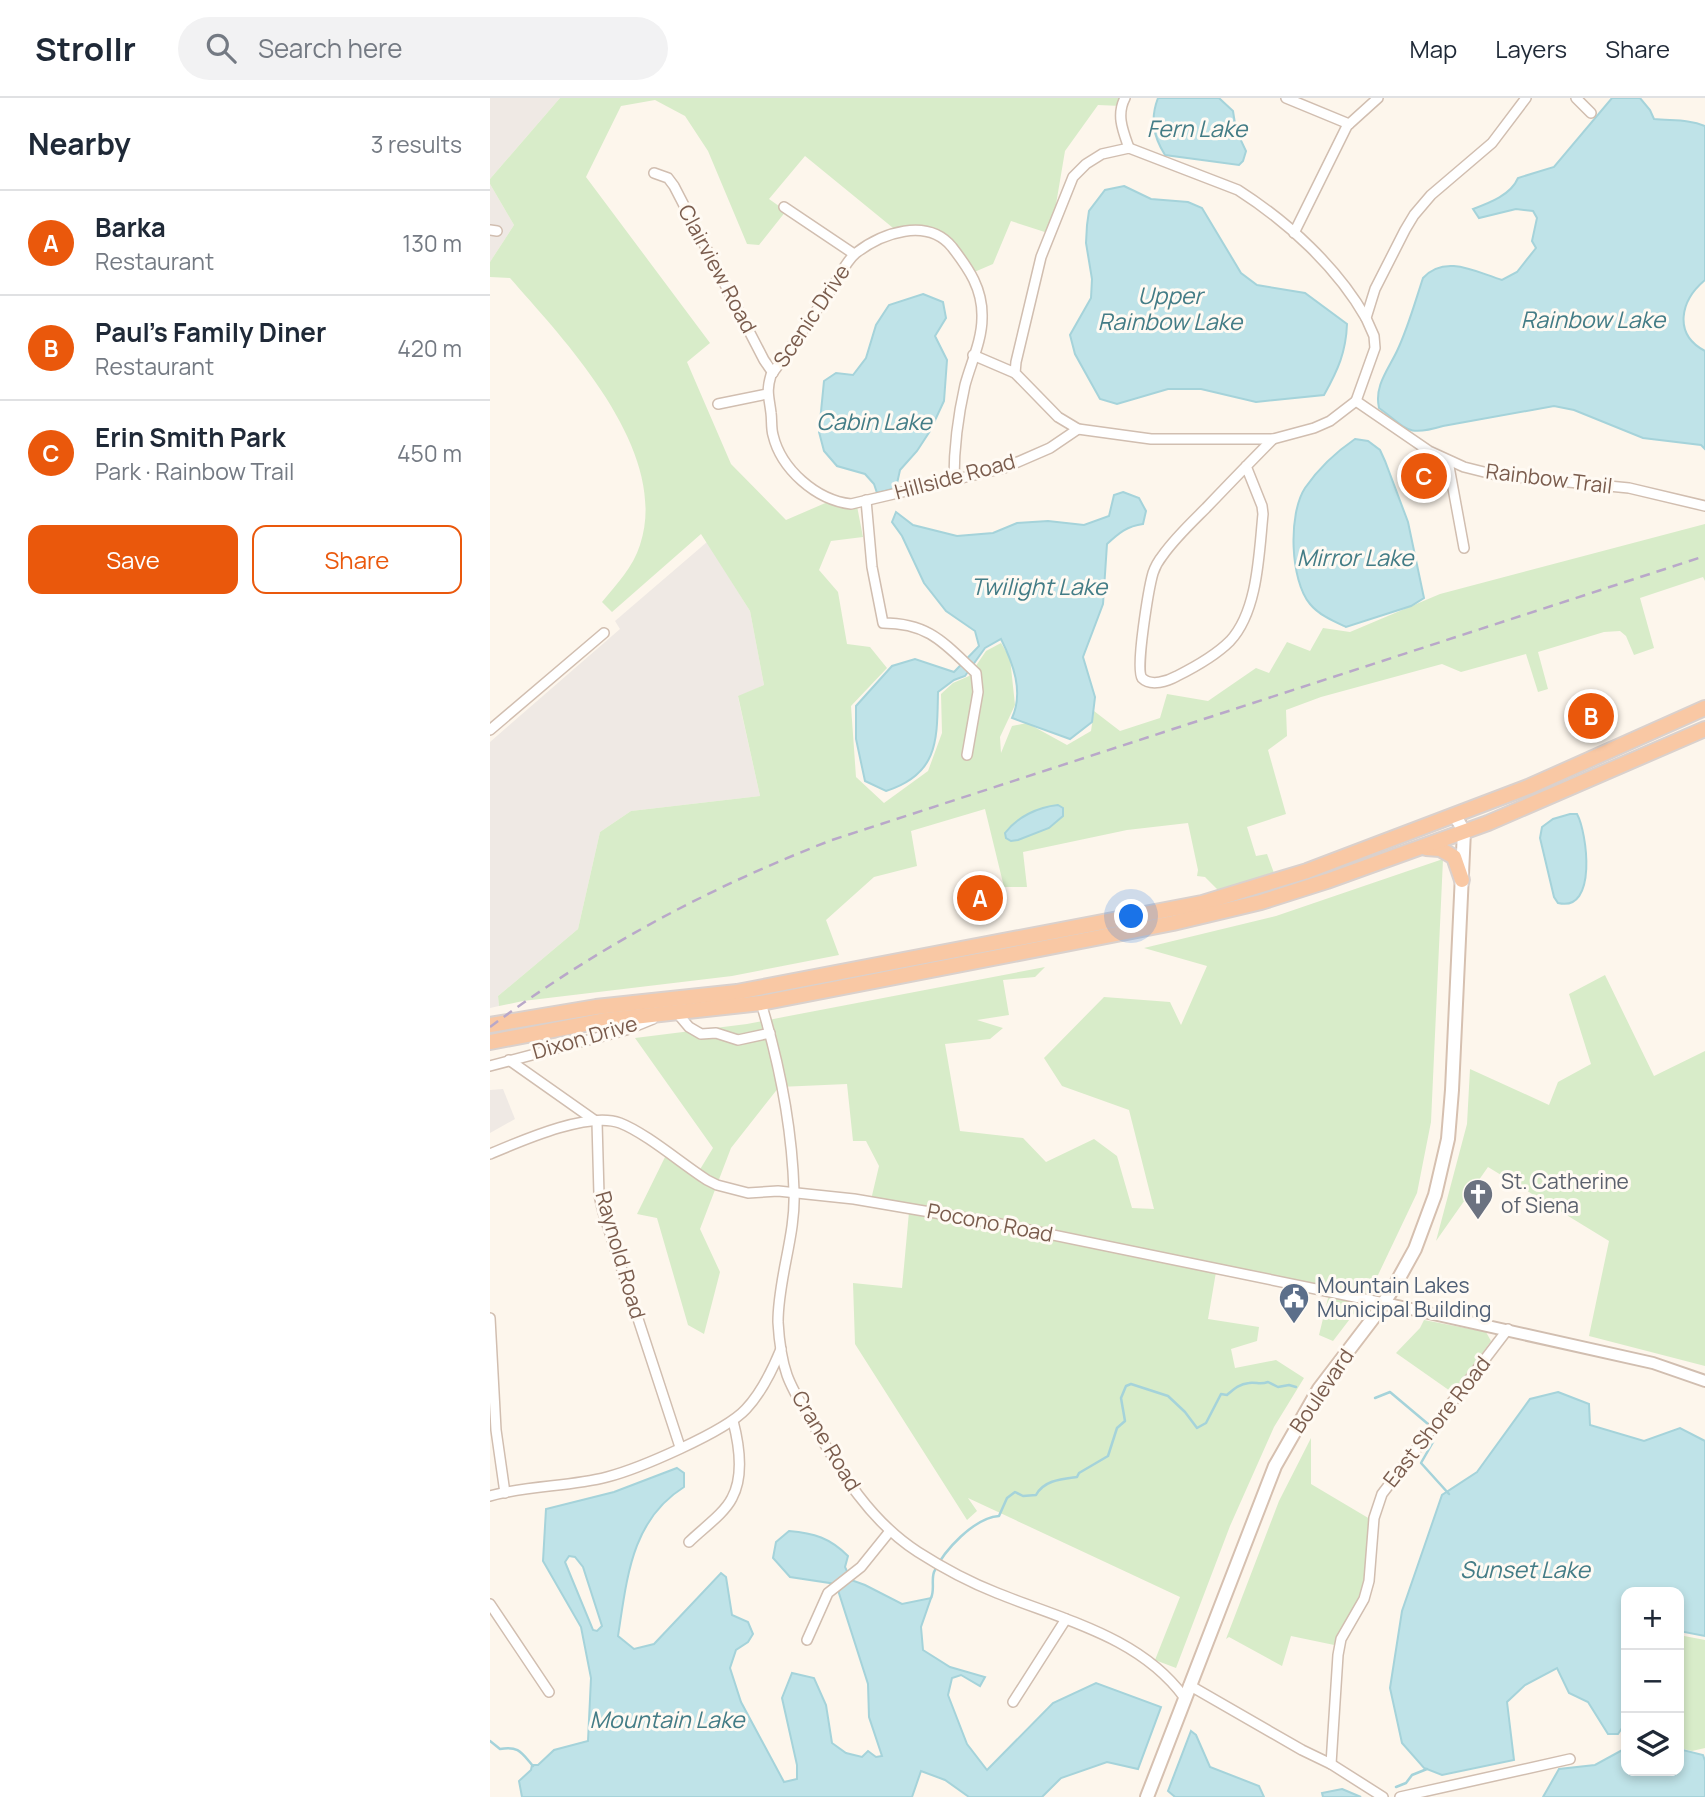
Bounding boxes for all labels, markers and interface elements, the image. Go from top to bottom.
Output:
search box [178,17,668,80]
text: Strollr [35,26,136,71]
icon: search [202,29,240,67]
text: Search here [258,30,402,66]
text: Map [1410,32,1457,65]
text: Layers [1495,32,1567,65]
text: Share [1605,32,1670,65]
water label: Fern Lake [1147,112,1249,144]
text: Nearby [28,123,131,164]
text: 3 results [371,128,462,160]
street label: Clairview Road [672,199,763,338]
text: Barka [95,209,166,245]
text: A [43,227,59,259]
text: 130 m [402,227,462,259]
text: Restaurant [95,245,214,277]
street label: Scenic Drive [766,258,856,372]
water label: Upper Rainbow Lake [1098,279,1244,337]
water label: Rainbow Lake [1521,303,1667,335]
text: Paul's Family Diner [95,314,326,350]
text: B [44,332,58,364]
text: 420 m [397,332,462,364]
text: Restaurant [95,350,214,382]
water label: Cabin Lake [816,405,933,437]
text: Erin Smith Park [95,419,285,455]
text: C [43,437,60,469]
text: 450 m [397,437,462,469]
street label: Hillside Road [891,447,1018,506]
pin: C [1401,450,1447,502]
text: Park · Rainbow Trail [95,455,294,487]
street label: Rainbow Trail [1484,456,1614,500]
button: Save [28,525,238,594]
button: Share [252,525,462,594]
water label: Mirror Lake [1297,541,1415,573]
water label: Twilight Lake [971,570,1109,602]
pin: B [1568,690,1614,742]
pin: A [957,872,1003,924]
your location [1114,899,1148,933]
street label: Dixon Drive [529,1009,640,1065]
place label: St. Catherine of Siena [1501,1167,1629,1219]
church icon: St. Catherine of Siena [1461,1177,1495,1221]
street label: Raynold Road [589,1188,653,1322]
street label: Pocono Road [925,1196,1055,1248]
place label: Mountain Lakes Municipal Building [1317,1271,1491,1323]
public building icon: Mountain Lakes Municipal Building [1277,1281,1311,1325]
street label: Boulevard [1283,1343,1360,1438]
street label: East Shore Road [1376,1350,1496,1493]
street label: Crane Road [786,1385,868,1496]
water label: Sunset Lake [1460,1553,1592,1585]
map controls [1621,1587,1684,1776]
button: + [1621,1587,1684,1650]
button: − [1621,1650,1684,1713]
water label: Mountain Lake [589,1703,746,1735]
button: layers [1621,1713,1684,1776]

